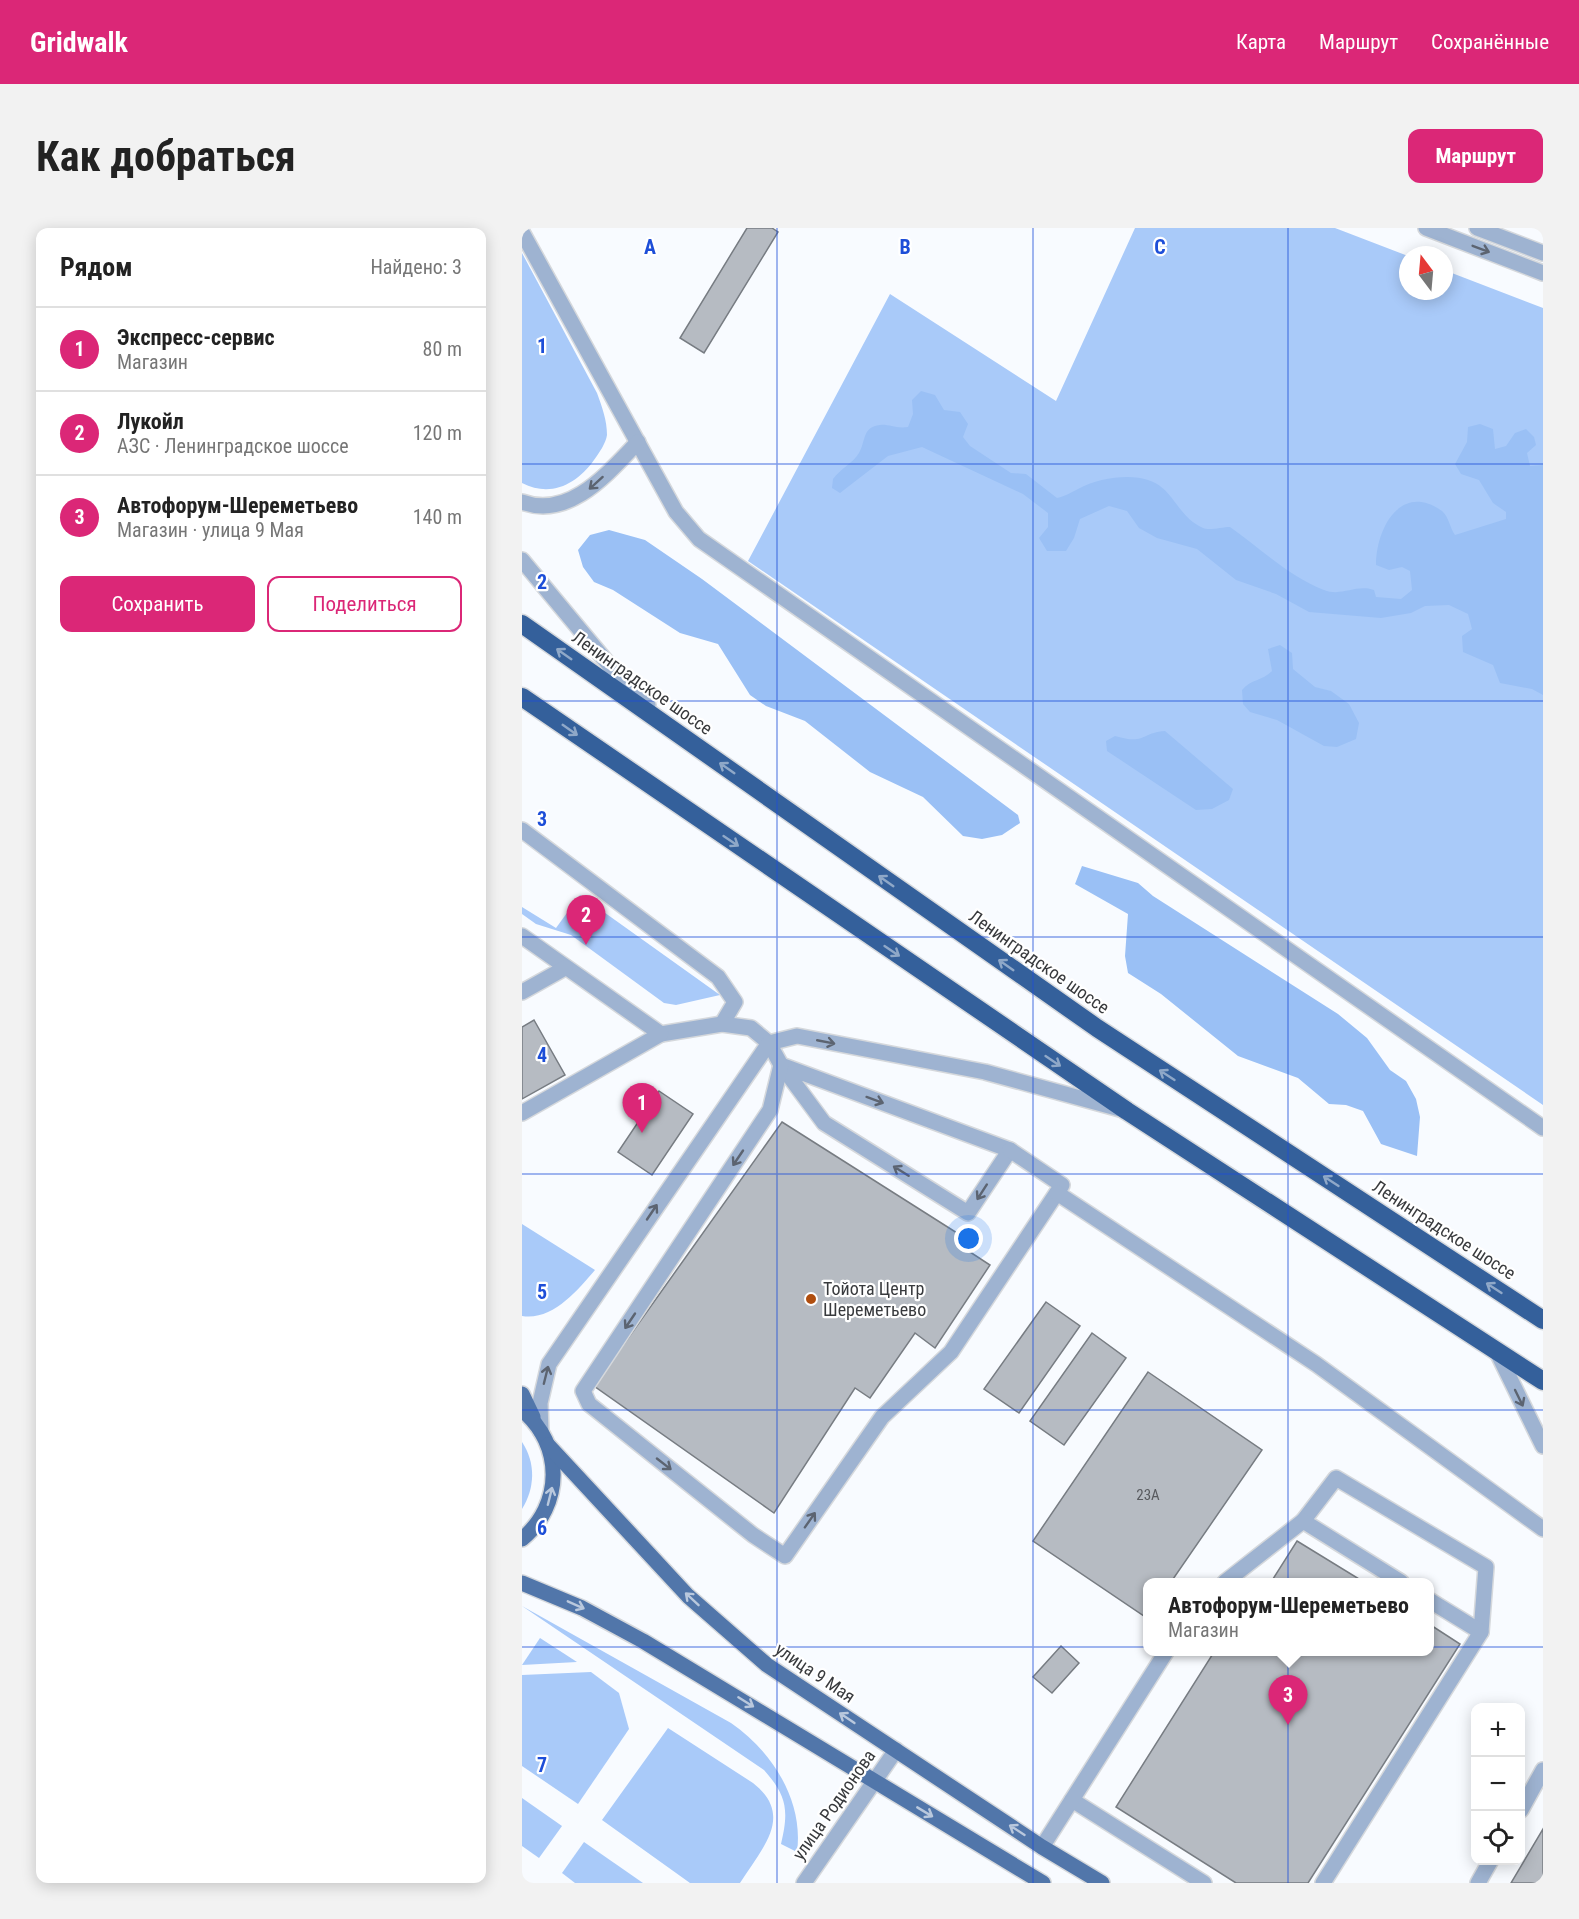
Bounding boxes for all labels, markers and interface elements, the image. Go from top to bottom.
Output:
text: Gridwalk [30,26,128,59]
text: Карта [1236,30,1286,54]
text: Маршрут [1319,30,1398,54]
text: Сохранённые [1431,30,1549,54]
button: Маршрут [1408,129,1543,183]
text: Как добраться [36,132,296,181]
text: A [644,235,656,259]
text: B [899,235,911,259]
text: C [1154,235,1166,259]
one-way arrow [1471,244,1490,255]
north arrow [1399,246,1453,300]
text: Рядом [60,252,132,282]
text: Найдено: 3 [370,255,462,279]
text: Экспресс-сервис [117,325,275,350]
text: 1 [537,334,547,358]
text: 1 [74,337,85,361]
text: 80 m [423,337,462,361]
text: Магазин [117,350,188,374]
text: Лукойл [117,409,184,434]
text: 2 [74,421,85,445]
text: 120 m [413,421,462,445]
text: АЗС · Ленинградское шоссе [117,434,349,458]
one-way arrow [589,476,604,490]
text: Автофорум-Шереметьево [117,493,358,518]
text: 3 [74,505,85,529]
text: 140 m [413,505,462,529]
text: Магазин · улица 9 Мая [117,518,304,542]
text: 2 [537,570,547,594]
button: Сохранить [60,576,255,632]
button: Поделиться [267,576,462,632]
street label: Ленинградское шоссе [568,626,716,739]
one-way arrow [556,648,573,660]
one-way arrow [561,724,578,736]
one-way arrow [719,762,735,774]
text: 3 [537,807,547,831]
one-way arrow [722,835,738,847]
one-way arrow [879,875,895,887]
pin: 2 [566,896,606,945]
street label: Ленинградское шоссе [965,905,1113,1018]
one-way arrow [883,945,899,957]
one-way arrow [999,959,1015,971]
one-way arrow [815,1037,835,1048]
text: 4 [537,1043,547,1067]
one-way arrow [1044,1055,1061,1067]
one-way arrow [1159,1068,1176,1081]
pin: 1 [622,1084,662,1133]
one-way arrow [865,1095,884,1106]
one-way arrow [731,1150,744,1167]
one-way arrow [893,1165,910,1177]
one-way arrow [1323,1175,1340,1187]
street label: Ленинградское шоссе [1369,1176,1520,1284]
one-way arrow [976,1184,989,1201]
one-way arrow [646,1204,658,1221]
your location [954,1224,983,1253]
place label: Тойота Центр Шереметьево [823,1278,926,1320]
text: 5 [537,1280,547,1304]
one-way arrow [1486,1281,1503,1293]
marker: Тойота Центр Шереметьево [804,1292,818,1306]
one-way arrow [624,1312,636,1329]
one-way arrow [541,1366,553,1385]
one-way arrow [1514,1388,1526,1406]
one-way arrow [656,1458,672,1471]
house number: 23А [1136,1486,1160,1504]
one-way arrow [545,1487,557,1506]
one-way arrow [804,1513,816,1529]
text: 6 [537,1516,547,1540]
popup [1143,1578,1434,1656]
one-way arrow [685,1592,700,1607]
text: Автофорум-Шереметьево [1168,1593,1409,1618]
one-way arrow [567,1600,585,1612]
text: Магазин [1168,1618,1239,1642]
street label: улица 9 Мая [771,1638,859,1707]
pin: 3 [1268,1676,1308,1725]
one-way arrow [737,1696,754,1708]
map controls [1471,1703,1525,1865]
button: + [1471,1703,1525,1757]
one-way arrow [839,1711,856,1723]
street label: улица Родионова [788,1746,879,1864]
text: 7 [537,1753,547,1777]
button: − [1471,1757,1525,1811]
one-way arrow [916,1806,933,1818]
button: locate [1471,1811,1525,1865]
one-way arrow [1009,1824,1026,1836]

